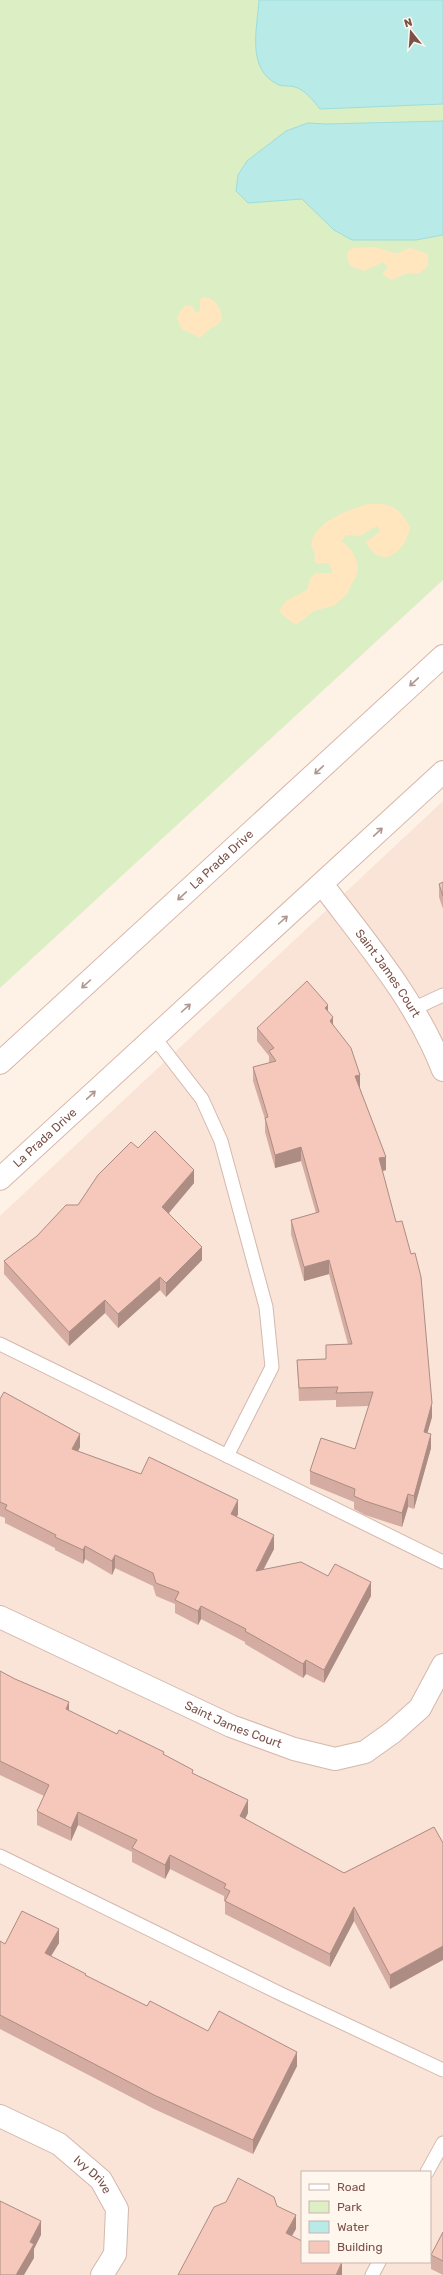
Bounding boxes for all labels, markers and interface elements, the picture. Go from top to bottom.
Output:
north arrow [391,12,431,52]
text: N [403,16,414,30]
one-way arrow [409,677,419,687]
one-way arrow [314,765,324,775]
street label: La Prada Drive [187,827,256,892]
one-way arrow [373,827,383,837]
one-way arrow [177,891,187,901]
one-way arrow [277,916,287,925]
street label: Saint James Court [352,927,423,1020]
one-way arrow [81,979,91,989]
one-way arrow [181,1003,192,1012]
one-way arrow [85,1091,96,1100]
street label: La Prada Drive [10,1105,80,1170]
street label: Saint James Court [182,1698,284,1751]
street label: Ivy Drive [71,2153,114,2196]
legend [301,2171,431,2263]
text: Road [337,2180,365,2194]
text: Park [337,2200,363,2214]
text: Water [337,2220,369,2234]
text: Building [337,2240,383,2254]

